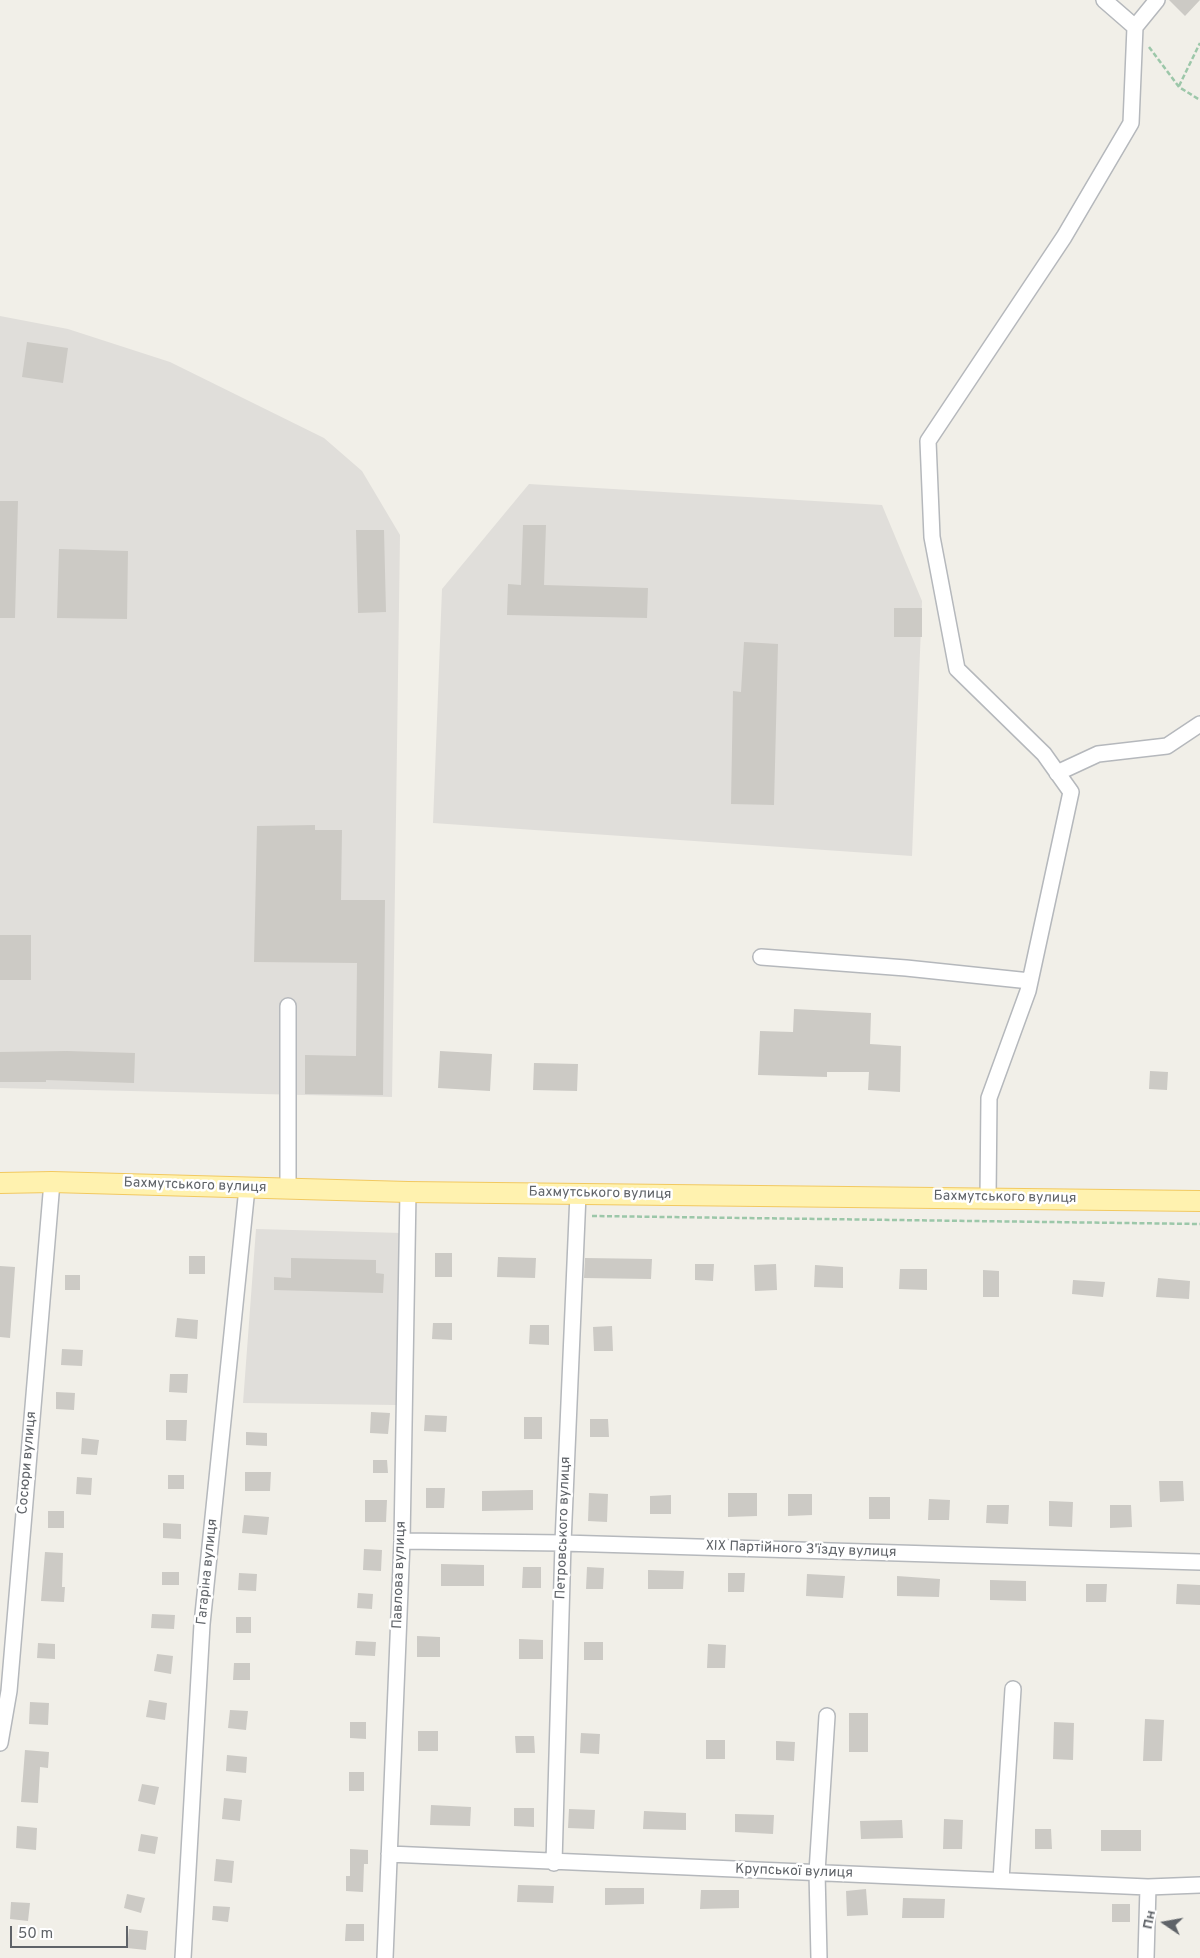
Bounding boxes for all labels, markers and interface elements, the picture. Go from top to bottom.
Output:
street label: Бахмутського вулиця [123,1175,267,1197]
street label: Бахмутського вулиця [528,1184,672,1204]
street label: Бахмутського вулиця [933,1188,1077,1208]
street label: Сосюри вулиця [15,1411,41,1515]
street label: Петровського вулиця [553,1456,575,1600]
street label: Гагаріна вулиця [194,1518,222,1626]
street label: Павлова вулиця [390,1521,410,1629]
street label: XIX Партійного З'їзду вулиця [705,1538,897,1562]
street label: Крупської вулиця [735,1862,853,1882]
north arrow [1140,1898,1190,1948]
text: Пн [1140,1909,1160,1931]
scale bar [12,1916,130,1948]
text: 50 m [18,1925,53,1944]

